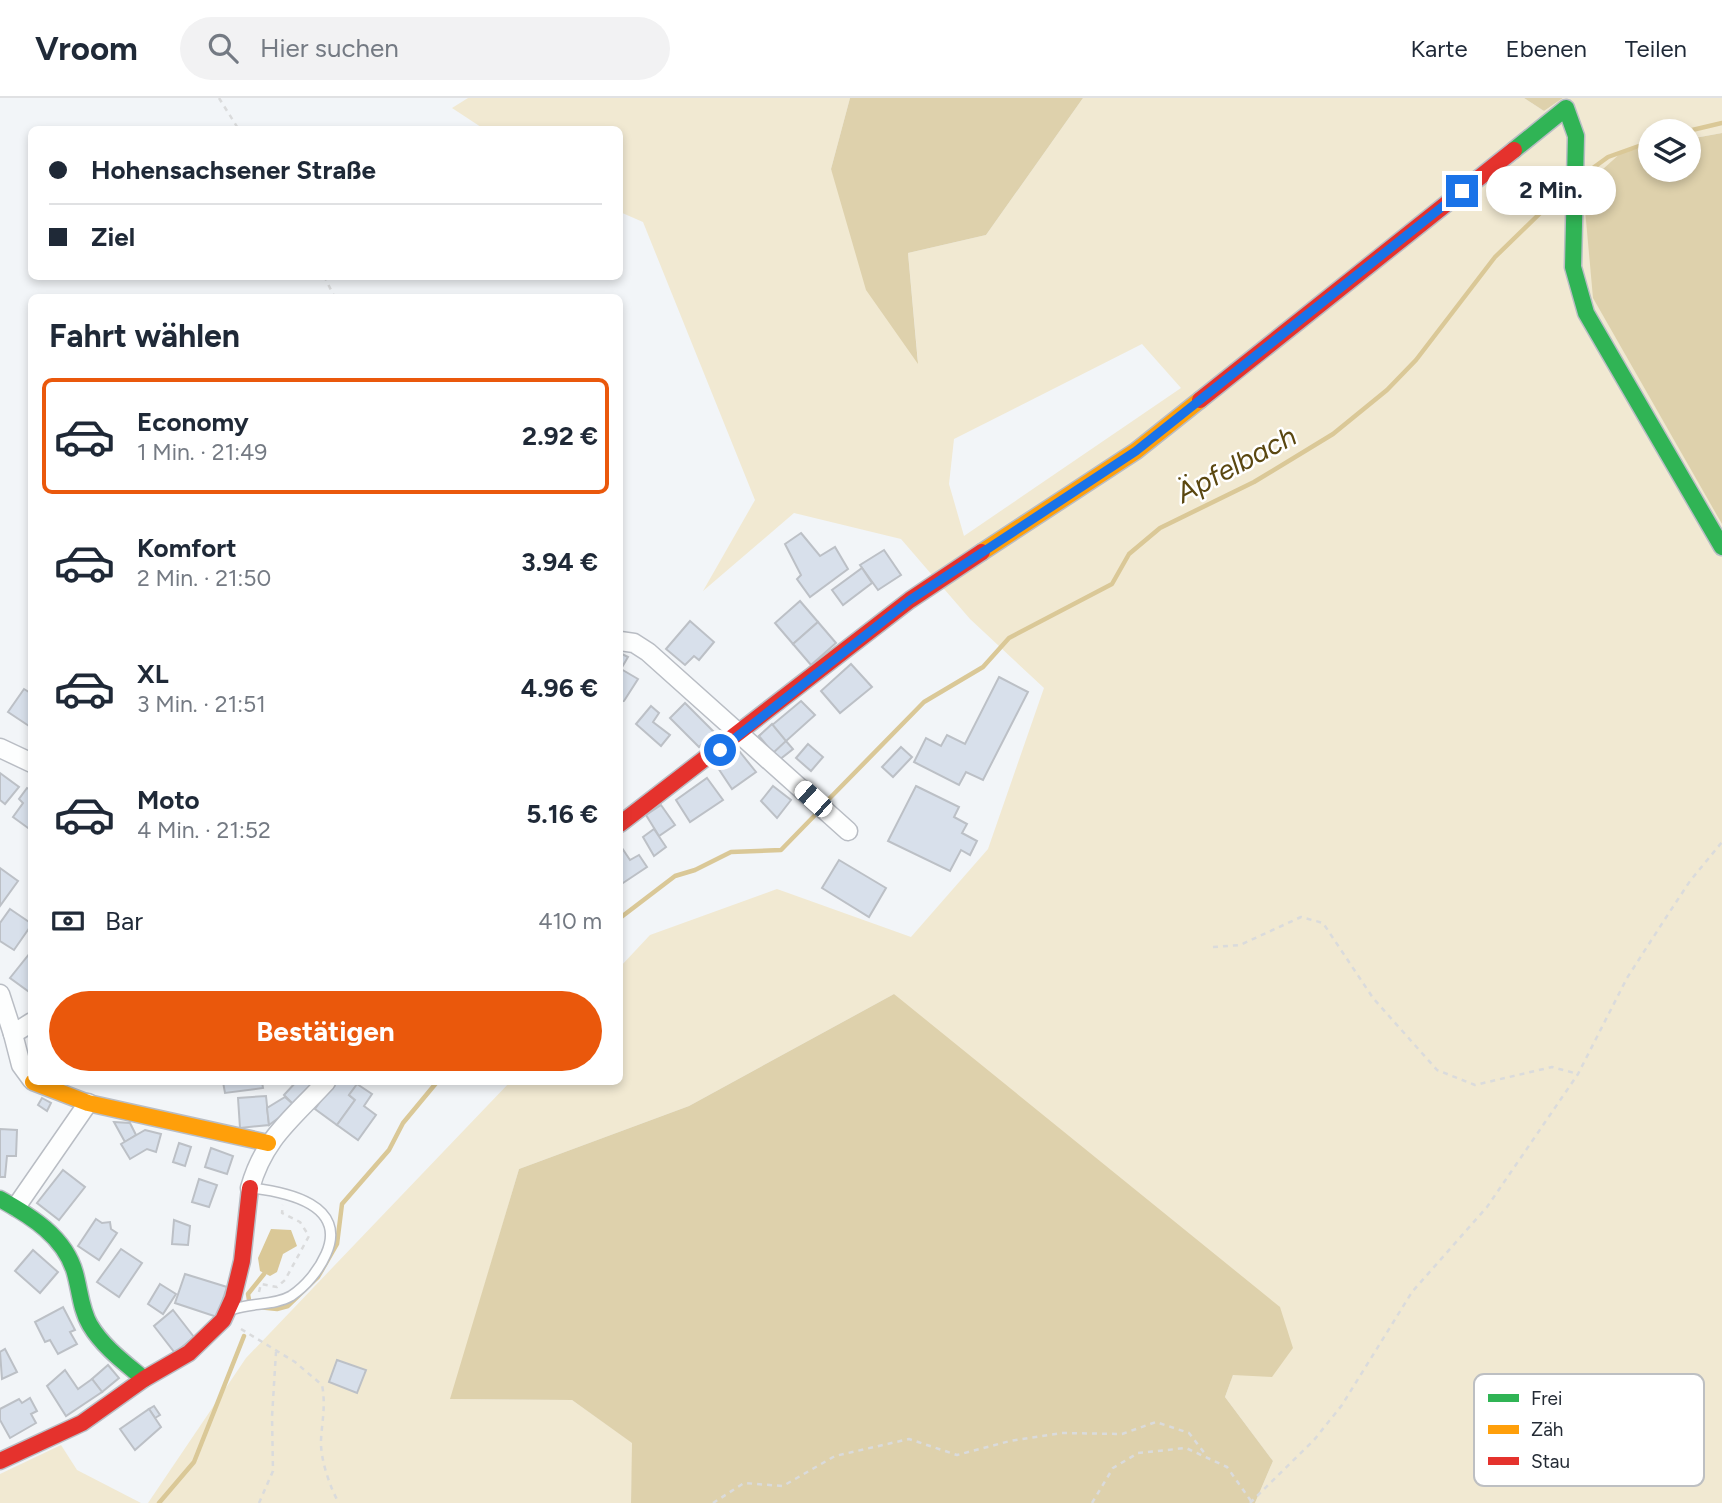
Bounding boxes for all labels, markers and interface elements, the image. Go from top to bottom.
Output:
search box [180,17,670,80]
text: Vroom [35,29,138,68]
icon: search [204,29,242,67]
text: Hier suchen [260,32,399,64]
text: Karte [1411,34,1468,63]
text: Ebenen [1506,34,1587,63]
text: Teilen [1625,34,1687,63]
map controls [1638,119,1701,182]
button: layers [1638,119,1701,182]
text: Hohensachsener Straße [91,154,376,186]
callout: 2 Min. [1486,166,1616,216]
route end [1446,175,1478,207]
text: 2 Min. [1519,176,1583,204]
text: Ziel [91,221,135,253]
text: Fahrt wählen [49,317,240,355]
icon: car [53,405,116,468]
text: Economy [137,406,249,438]
water label: Äpfelbach [1169,418,1302,510]
text: 2.92 € [522,420,598,452]
text: 1 Min. · 21:49 [137,438,267,466]
icon: car [53,531,116,594]
text: Komfort [137,532,237,564]
text: 3.94 € [521,546,598,578]
text: 2 Min. · 21:50 [137,564,271,592]
icon: car [53,657,116,720]
text: XL [137,658,169,690]
text: 4.96 € [521,672,598,704]
text: 3 Min. · 21:51 [137,690,266,718]
route start [704,734,736,766]
car [791,777,836,821]
icon: car [53,783,116,846]
text: Moto [137,784,200,816]
text: 5.16 € [526,798,598,830]
text: 4 Min. · 21:52 [137,816,271,844]
icon: cash [49,902,87,940]
text: Bar [105,905,143,937]
text: 410 m [538,907,602,935]
button: Bestätigen [49,991,602,1071]
legend [1474,1374,1704,1486]
text: Frei [1531,1387,1562,1410]
text: Zäh [1531,1418,1563,1441]
text: Stau [1531,1450,1570,1473]

